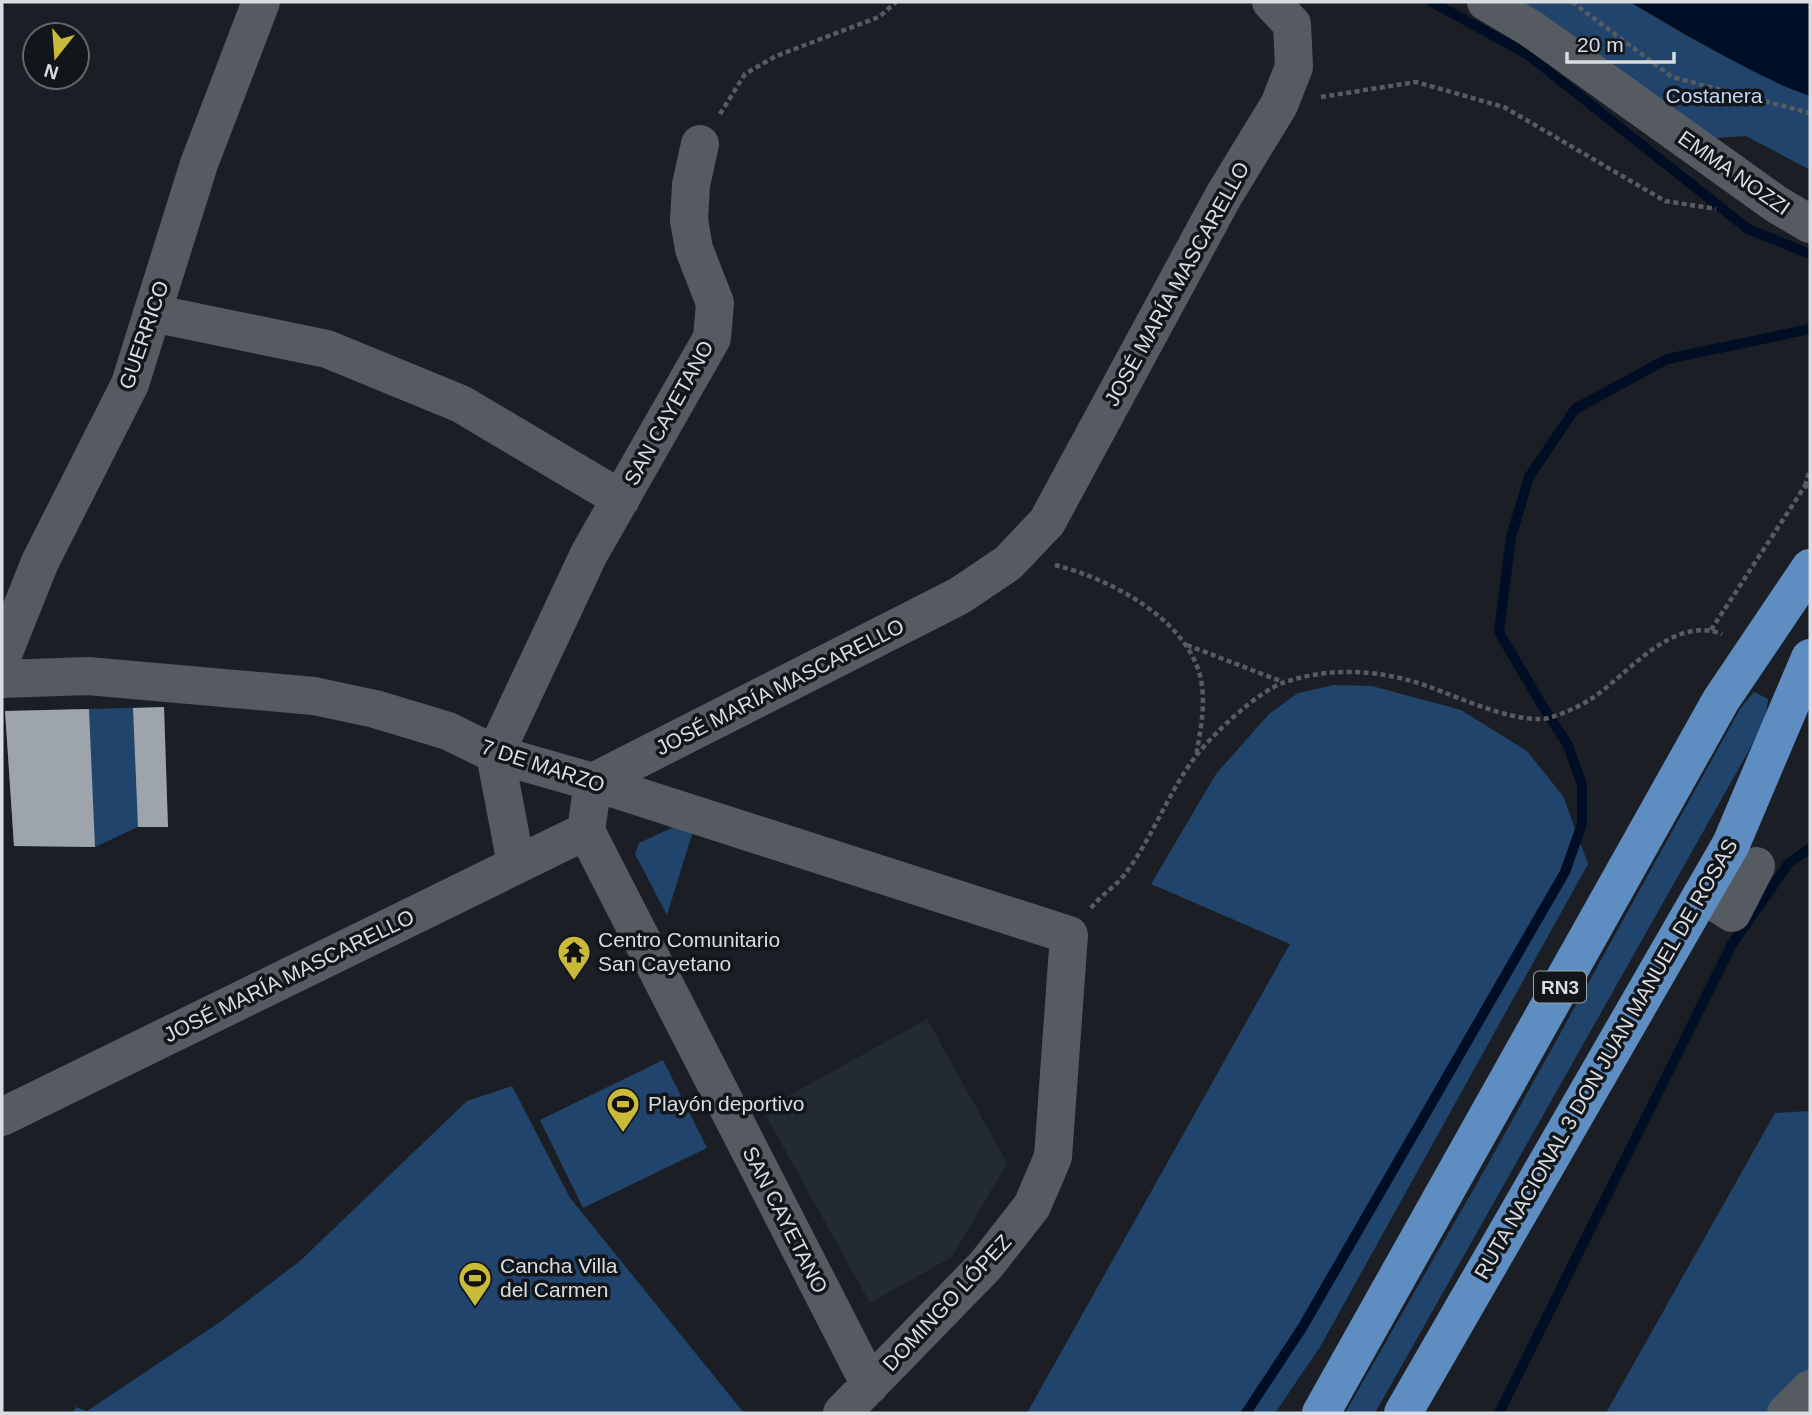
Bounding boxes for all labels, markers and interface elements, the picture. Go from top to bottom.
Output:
north arrow [21,21,91,91]
scale bar [1567,21,1674,65]
text: 20 m [1577,33,1624,56]
text: N [42,60,61,84]
park label: Costanera [1666,84,1763,107]
street label: EMMA NOZZI [1674,126,1794,219]
street label: JOSÉ MARÍA MASCARELLO [1100,158,1253,410]
street label: GUERRICO [114,278,173,392]
street label: SAN CAYETANO [619,337,718,489]
street label: JOSÉ MARÍA MASCARELLO [652,614,908,759]
street label: 7 DE MARZO [479,735,608,796]
street label: RUTA NACIONAL 3 DON JUAN MANUEL DE ROSAS [1469,835,1742,1283]
street label: JOSÉ MARÍA MASCARELLO [160,905,418,1046]
place label: Centro Comunitario San Cayetano [598,928,780,975]
temple icon: Centro Comunitario San Cayetano [555,933,593,982]
road number: RN3 [1534,972,1586,1002]
sports icon: Playón deportivo [604,1085,642,1134]
place label: Playón deportivo [648,1092,804,1115]
street label: SAN CAYETANO [739,1143,832,1297]
street label: DOMINGO LÓPEZ [878,1230,1016,1375]
place label: Cancha Villa del Carmen [500,1254,618,1301]
sports icon: Cancha Villa del Carmen [456,1259,494,1308]

